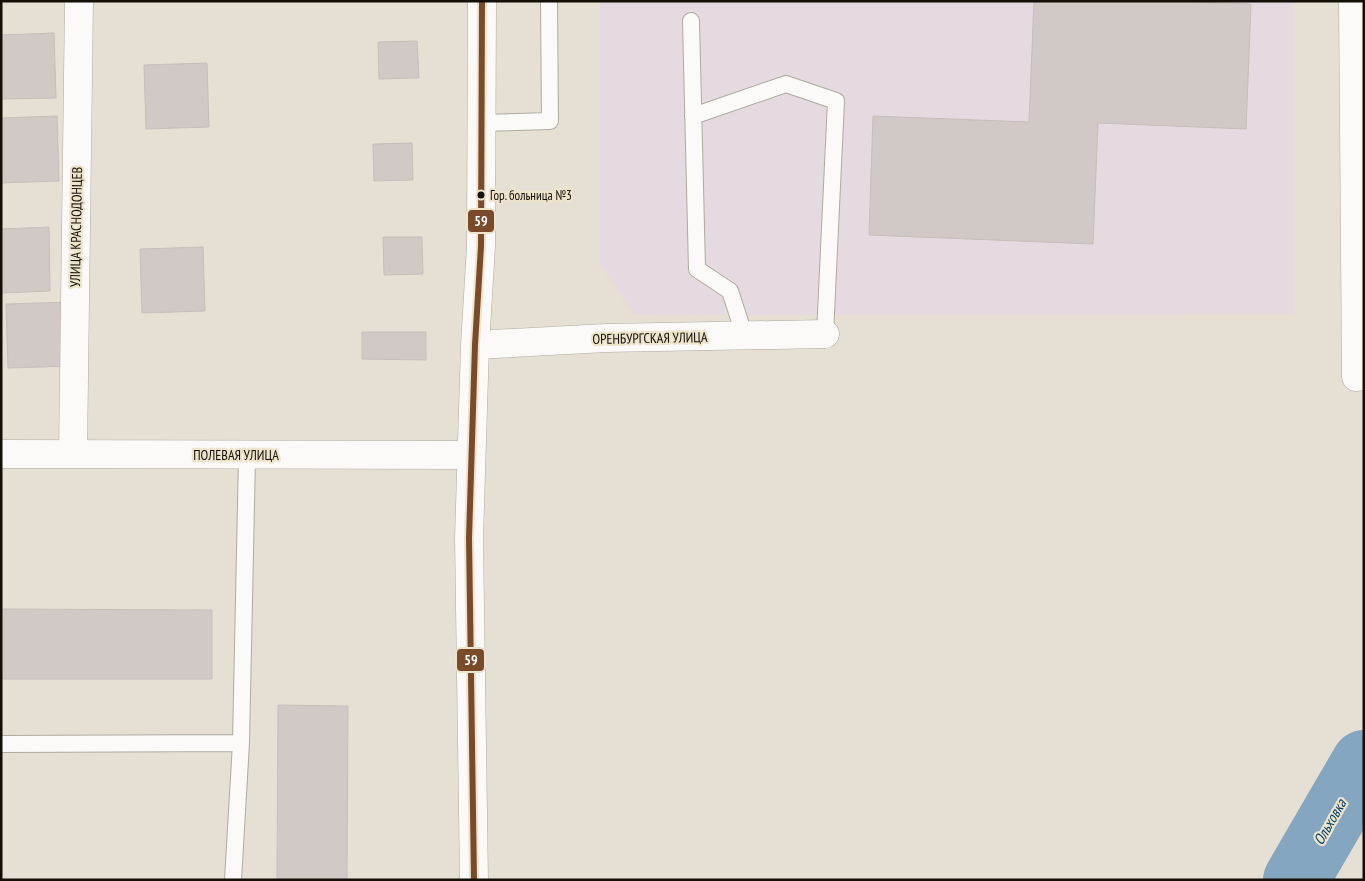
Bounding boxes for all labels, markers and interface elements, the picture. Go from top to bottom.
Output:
street label: УЛИЦА КРАСНОДОНЦЕВ [66,167,86,287]
place label: Гор. больница №3 [490,187,572,204]
marker: Гор. больница №3 [476,190,486,200]
line badge: 59 [467,209,495,233]
text: 59 [474,212,488,230]
street label: ОРЕНБУРГСКАЯ УЛИЦА [592,328,708,348]
street label: ПОЛЕВАЯ УЛИЦА [193,446,279,464]
line badge: 59 [456,648,485,672]
text: 59 [464,651,478,669]
water label: Ольховка [1309,795,1351,848]

